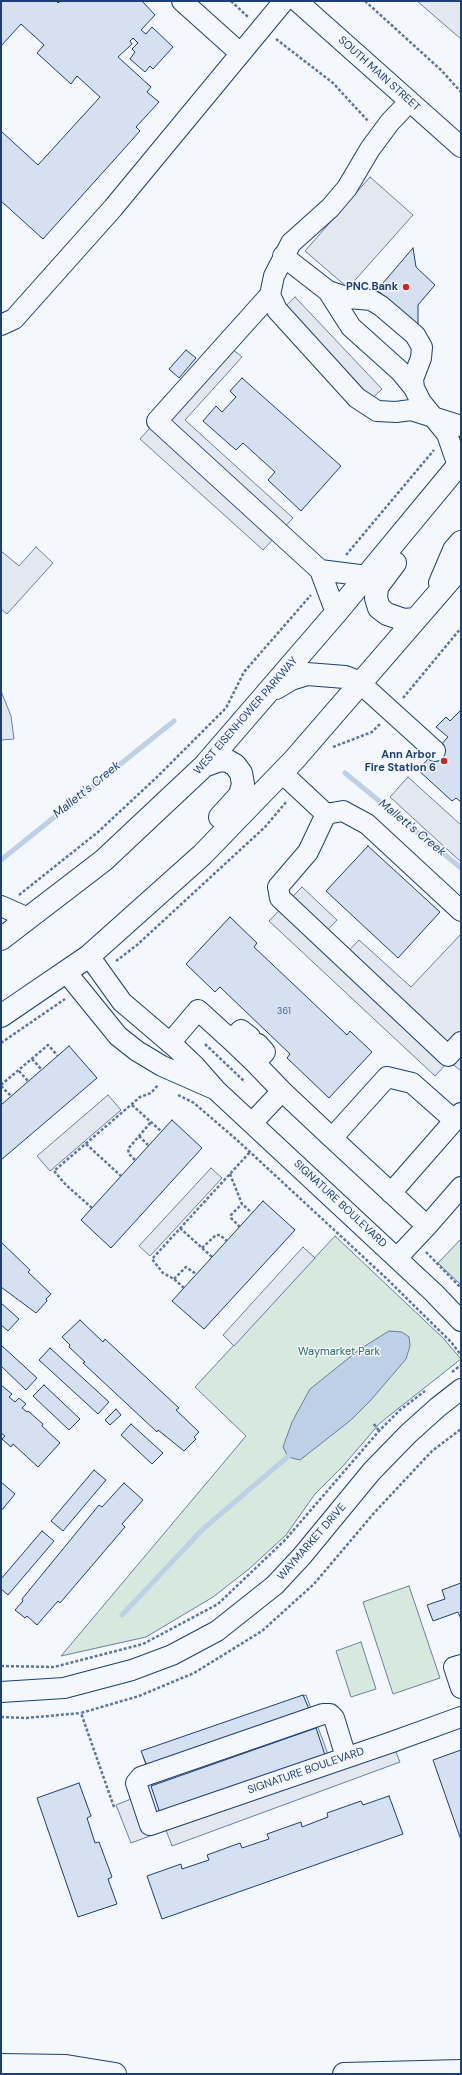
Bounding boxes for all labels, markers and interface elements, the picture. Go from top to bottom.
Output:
street label: SOUTH MAIN STREET [335,34,423,114]
place label: PNC Bank [346,280,398,294]
marker: PNC Bank [401,282,411,292]
street label: WEST EISENHOWER PARKWAY [191,654,301,778]
place label: Ann Arbor Fire Station 6 [365,748,436,774]
marker: Ann Arbor Fire Station 6 [439,756,449,766]
water label: Mallett's Creek [51,759,123,821]
water label: Mallett's Creek [376,797,448,859]
house number: 361 [277,1007,291,1017]
street label: SIGNATURE BOULEVARD [291,1157,389,1251]
park label: Waymarket Park [298,1345,380,1359]
street label: WAYMARKET DRIVE [275,1501,349,1583]
street label: SIGNATURE BOULEVARD [246,1745,366,1797]

